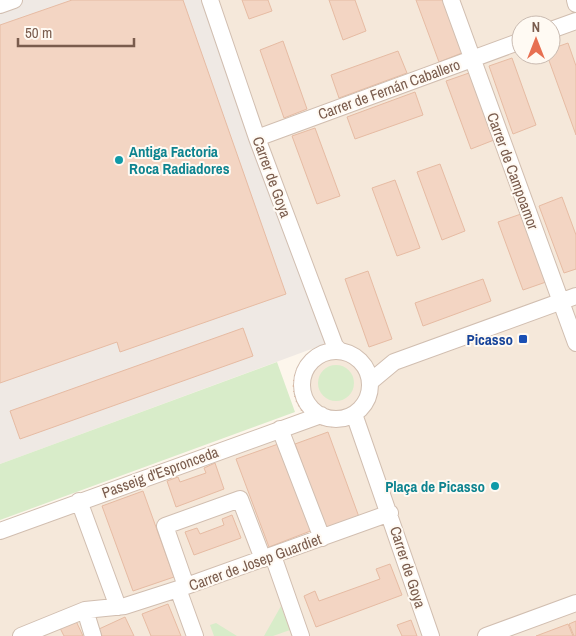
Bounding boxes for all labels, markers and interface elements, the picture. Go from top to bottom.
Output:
scale bar [18,15,134,47]
north arrow [511,15,561,65]
text: N [532,18,540,36]
text: 50 m [25,22,52,43]
street label: Carrer de Fernán Caballero [315,53,463,124]
street label: Carrer de Campoamor [482,110,544,232]
street label: Carrer de Goya [248,134,296,221]
place label: Antiga Factoria Roca Radiadores [129,141,230,179]
marker: Antiga Factoria Roca Radiadores [113,154,125,166]
place label: Picasso [466,329,513,350]
marker: Picasso [517,333,529,345]
street label: Passeig d'Espronceda [99,441,221,503]
place label: Plaça de Picasso [385,476,485,497]
marker: Plaça de Picasso [489,480,501,492]
street label: Carrer de Goya [385,523,431,611]
street label: Carrer de Josep Guardiet [186,528,325,596]

